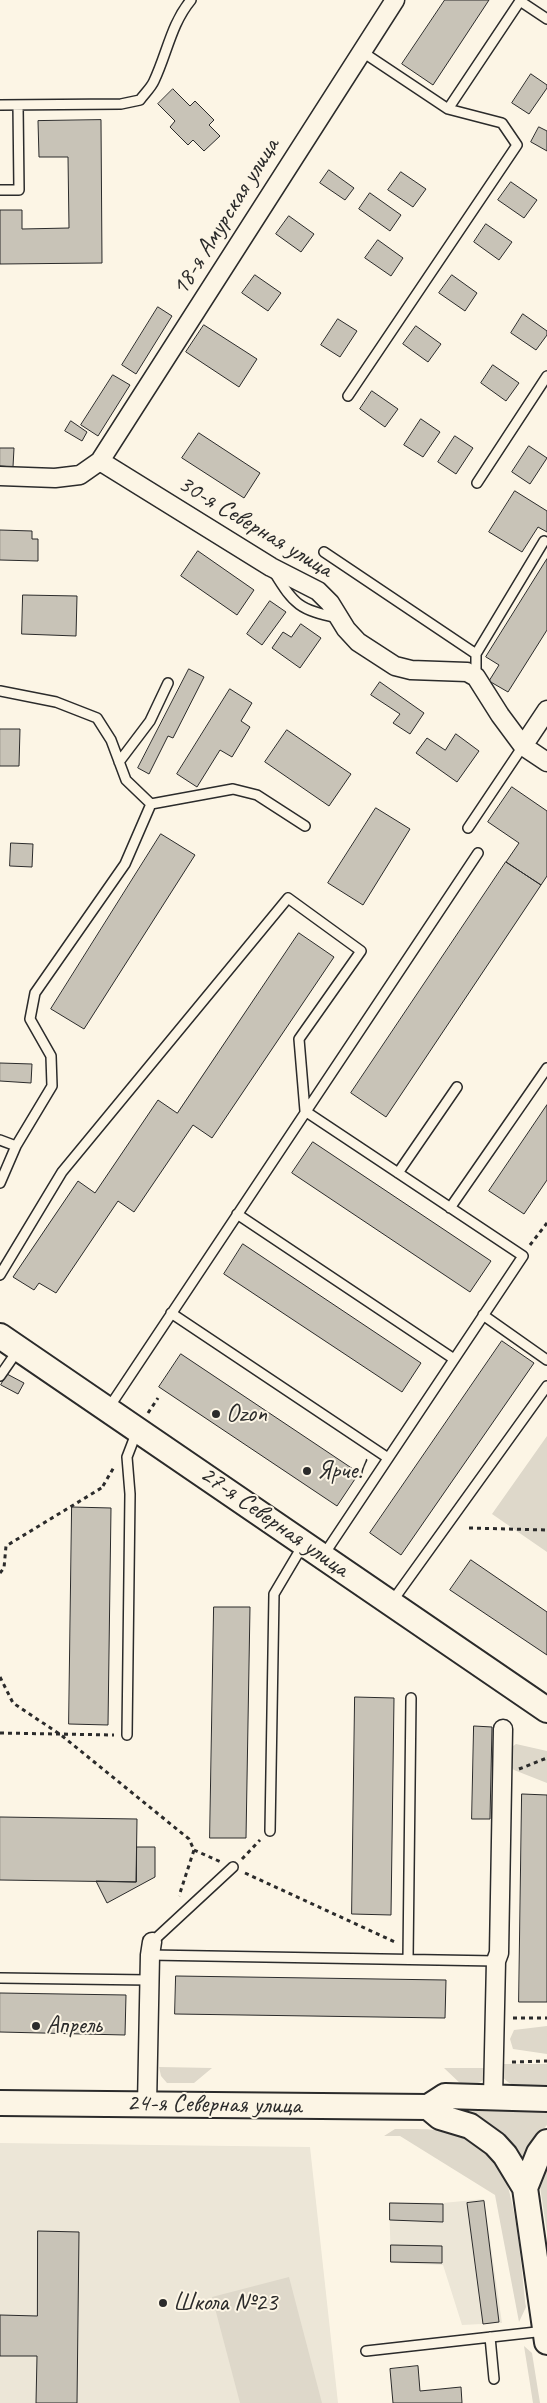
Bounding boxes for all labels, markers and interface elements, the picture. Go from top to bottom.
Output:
street label: 18-я Амурская улица [166,133,286,301]
street label: 30-я Северная улица [172,469,338,585]
place label: Ozon [226,1399,267,1429]
marker: Ozon [210,1408,222,1420]
place label: Ярче! [317,1456,363,1486]
street label: 27-я Северная улица [194,1460,354,1584]
marker: Ярче! [301,1465,313,1477]
place label: Апрель [46,2011,102,2041]
marker: Апрель [30,2020,42,2032]
street label: 24-я Северная улица [126,2088,302,2122]
place label: Школа №23 [173,2288,277,2318]
marker: Школа №23 [157,2297,169,2309]

